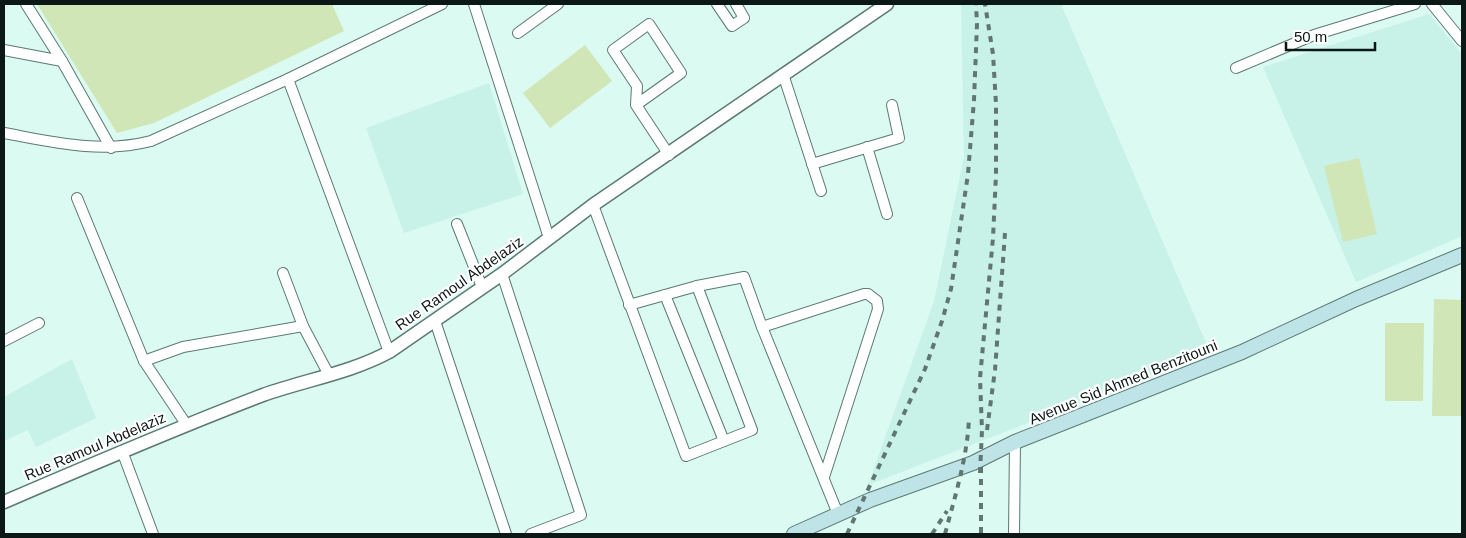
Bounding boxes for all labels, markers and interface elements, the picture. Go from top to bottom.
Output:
scale bar [1286,20,1375,52]
text: 50 m [1294,28,1327,45]
street label: Rue Ramoul Abdelaziz [392,233,526,333]
street label: Avenue Sid Ahmed Benzitouni [1026,336,1220,428]
street label: Rue Ramoul Abdelaziz [22,409,168,483]

